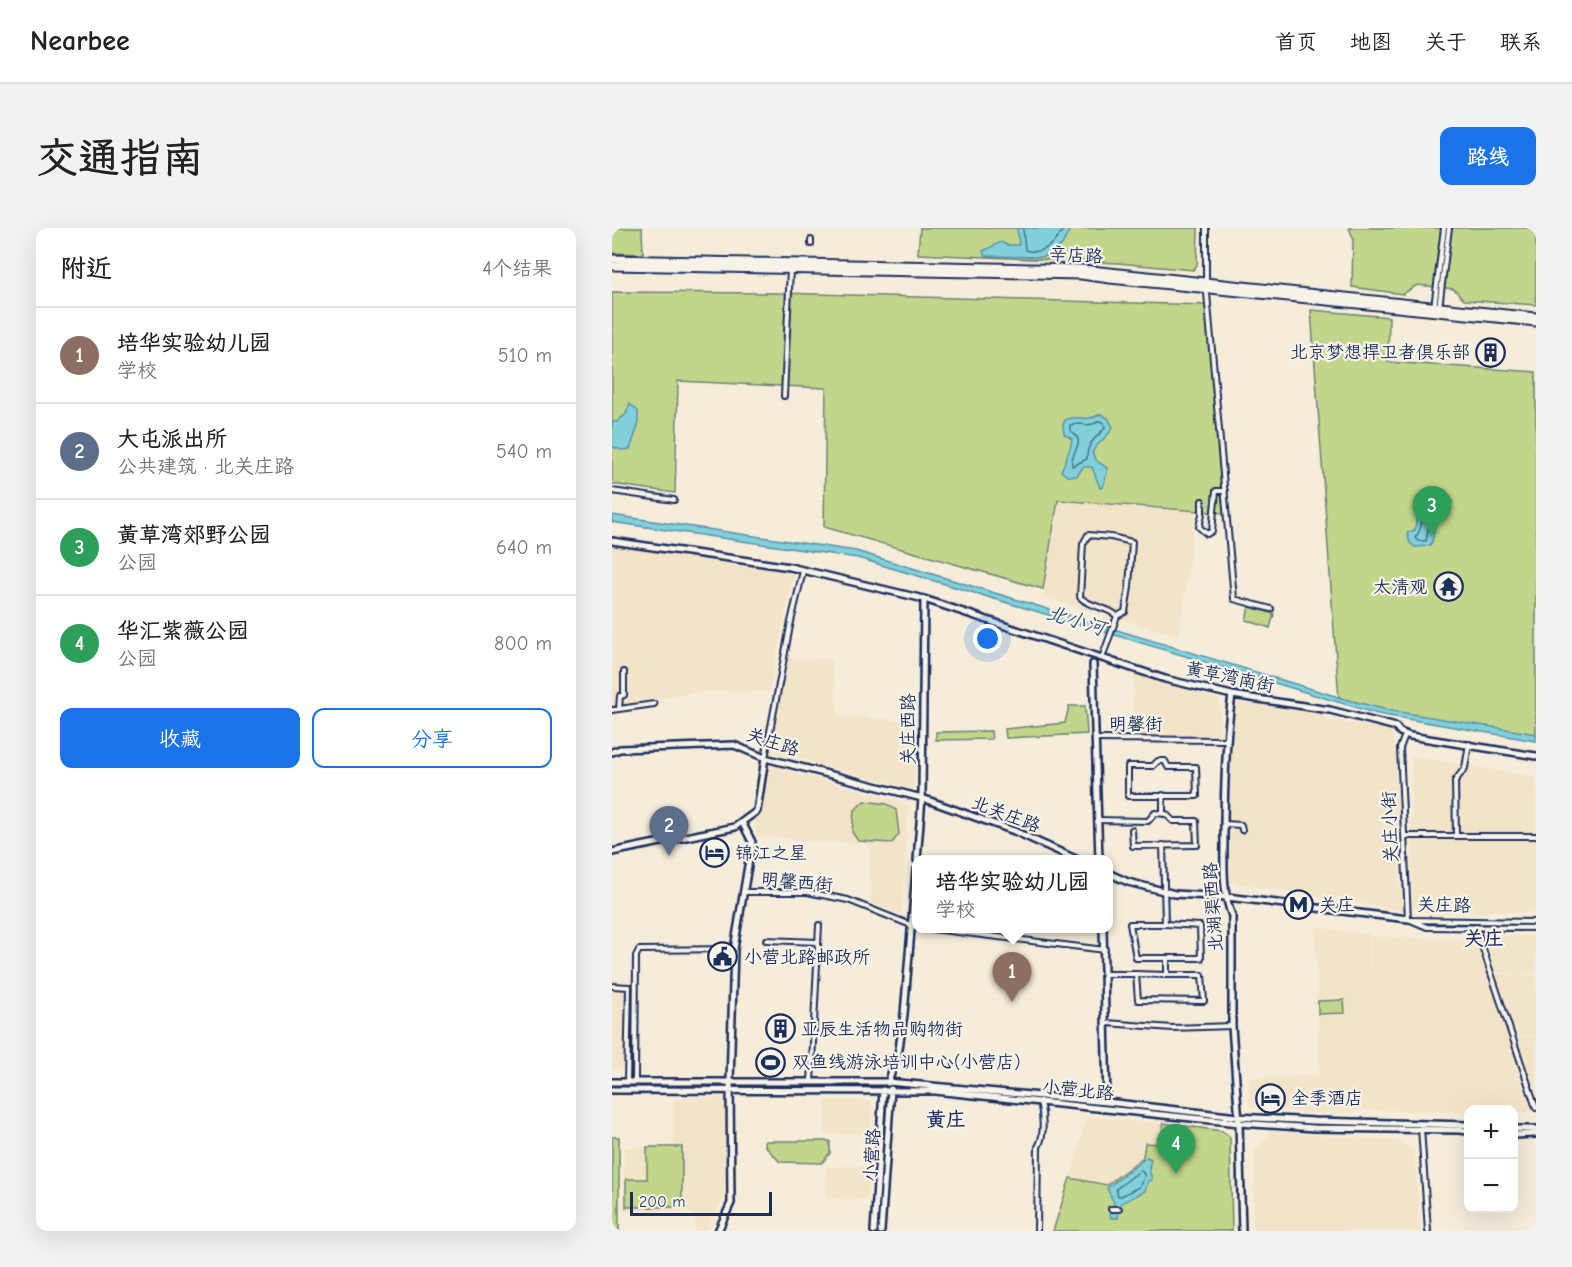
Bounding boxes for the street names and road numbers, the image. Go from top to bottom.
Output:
street label: 辛店路 [1048,244,1103,267]
street label: 黄草湾南街 [1184,658,1276,697]
street label: 关庄西路 [898,693,919,765]
street label: 明馨街 [1109,714,1163,735]
street label: 关庄路 [744,724,802,761]
street label: 关庄小街 [1379,791,1402,863]
street label: 北关庄路 [968,792,1043,837]
street label: 北湖渠西路 [1200,861,1227,953]
street label: 明馨西街 [760,869,834,896]
street label: 关庄路 [1417,895,1471,916]
street label: 小营北路 [1041,1076,1115,1105]
street label: 小营路 [860,1127,885,1183]

